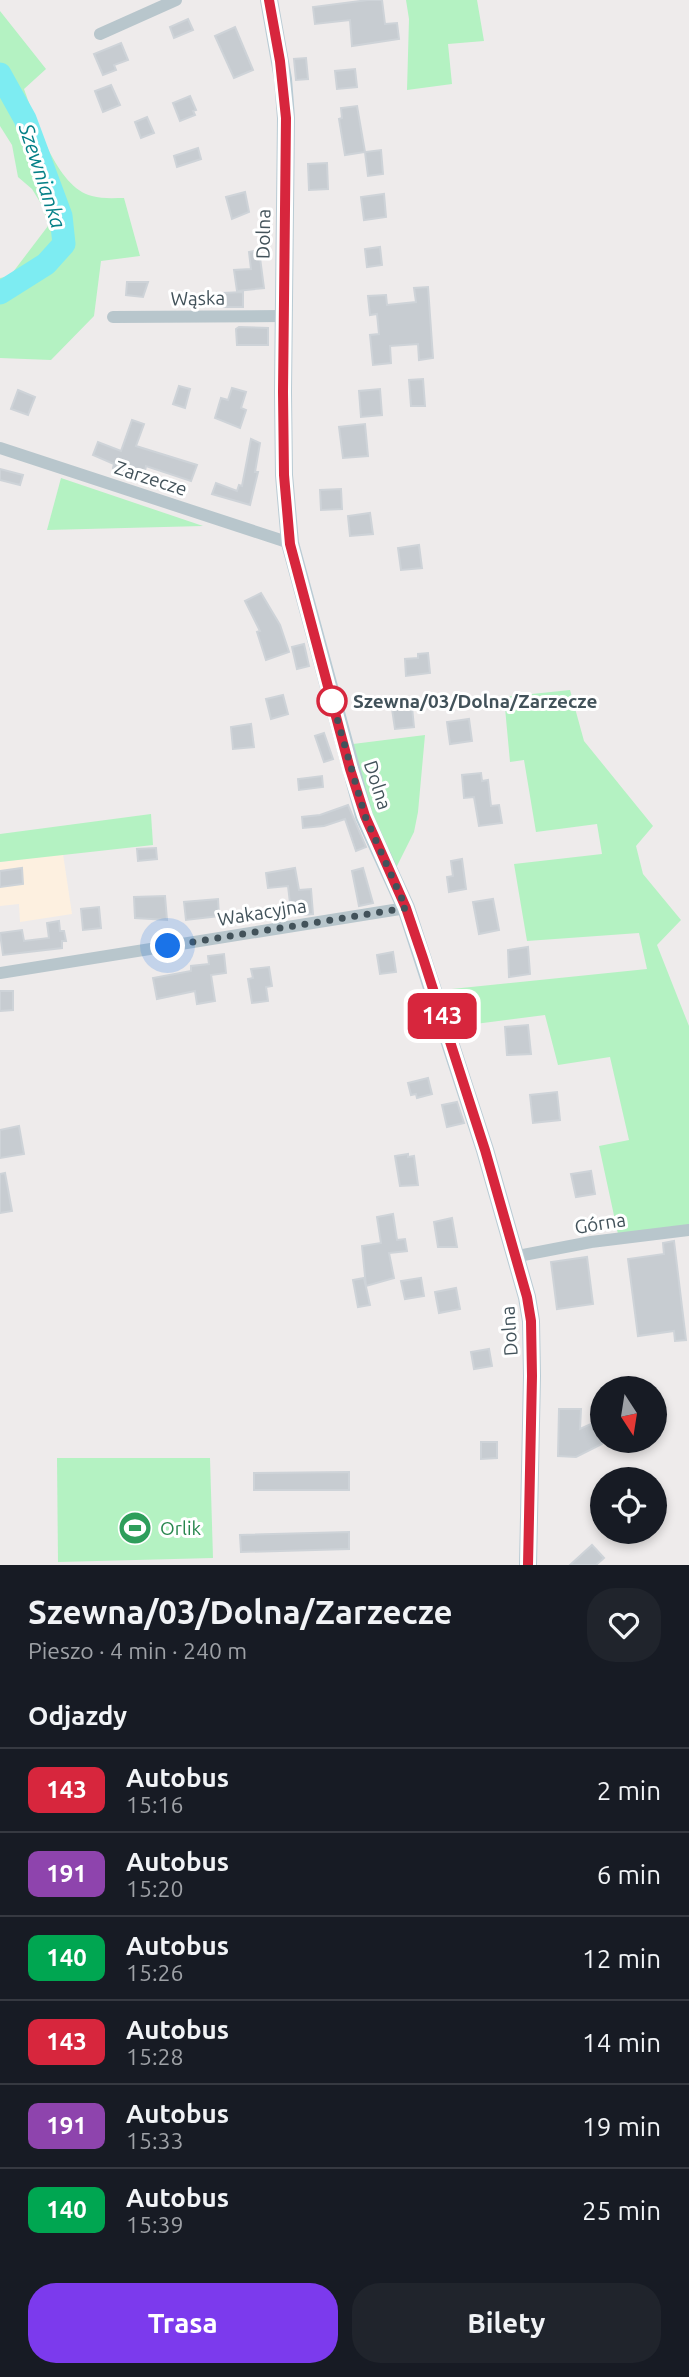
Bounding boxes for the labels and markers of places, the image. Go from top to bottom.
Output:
marker: Szewna/03/Dolna/Zarzecze [317,686,347,716]
place label: Szewna/03/Dolna/Zarzecze [353,690,597,712]
sports icon: Orlik [116,1509,154,1547]
place label: Orlik [160,1517,202,1539]

